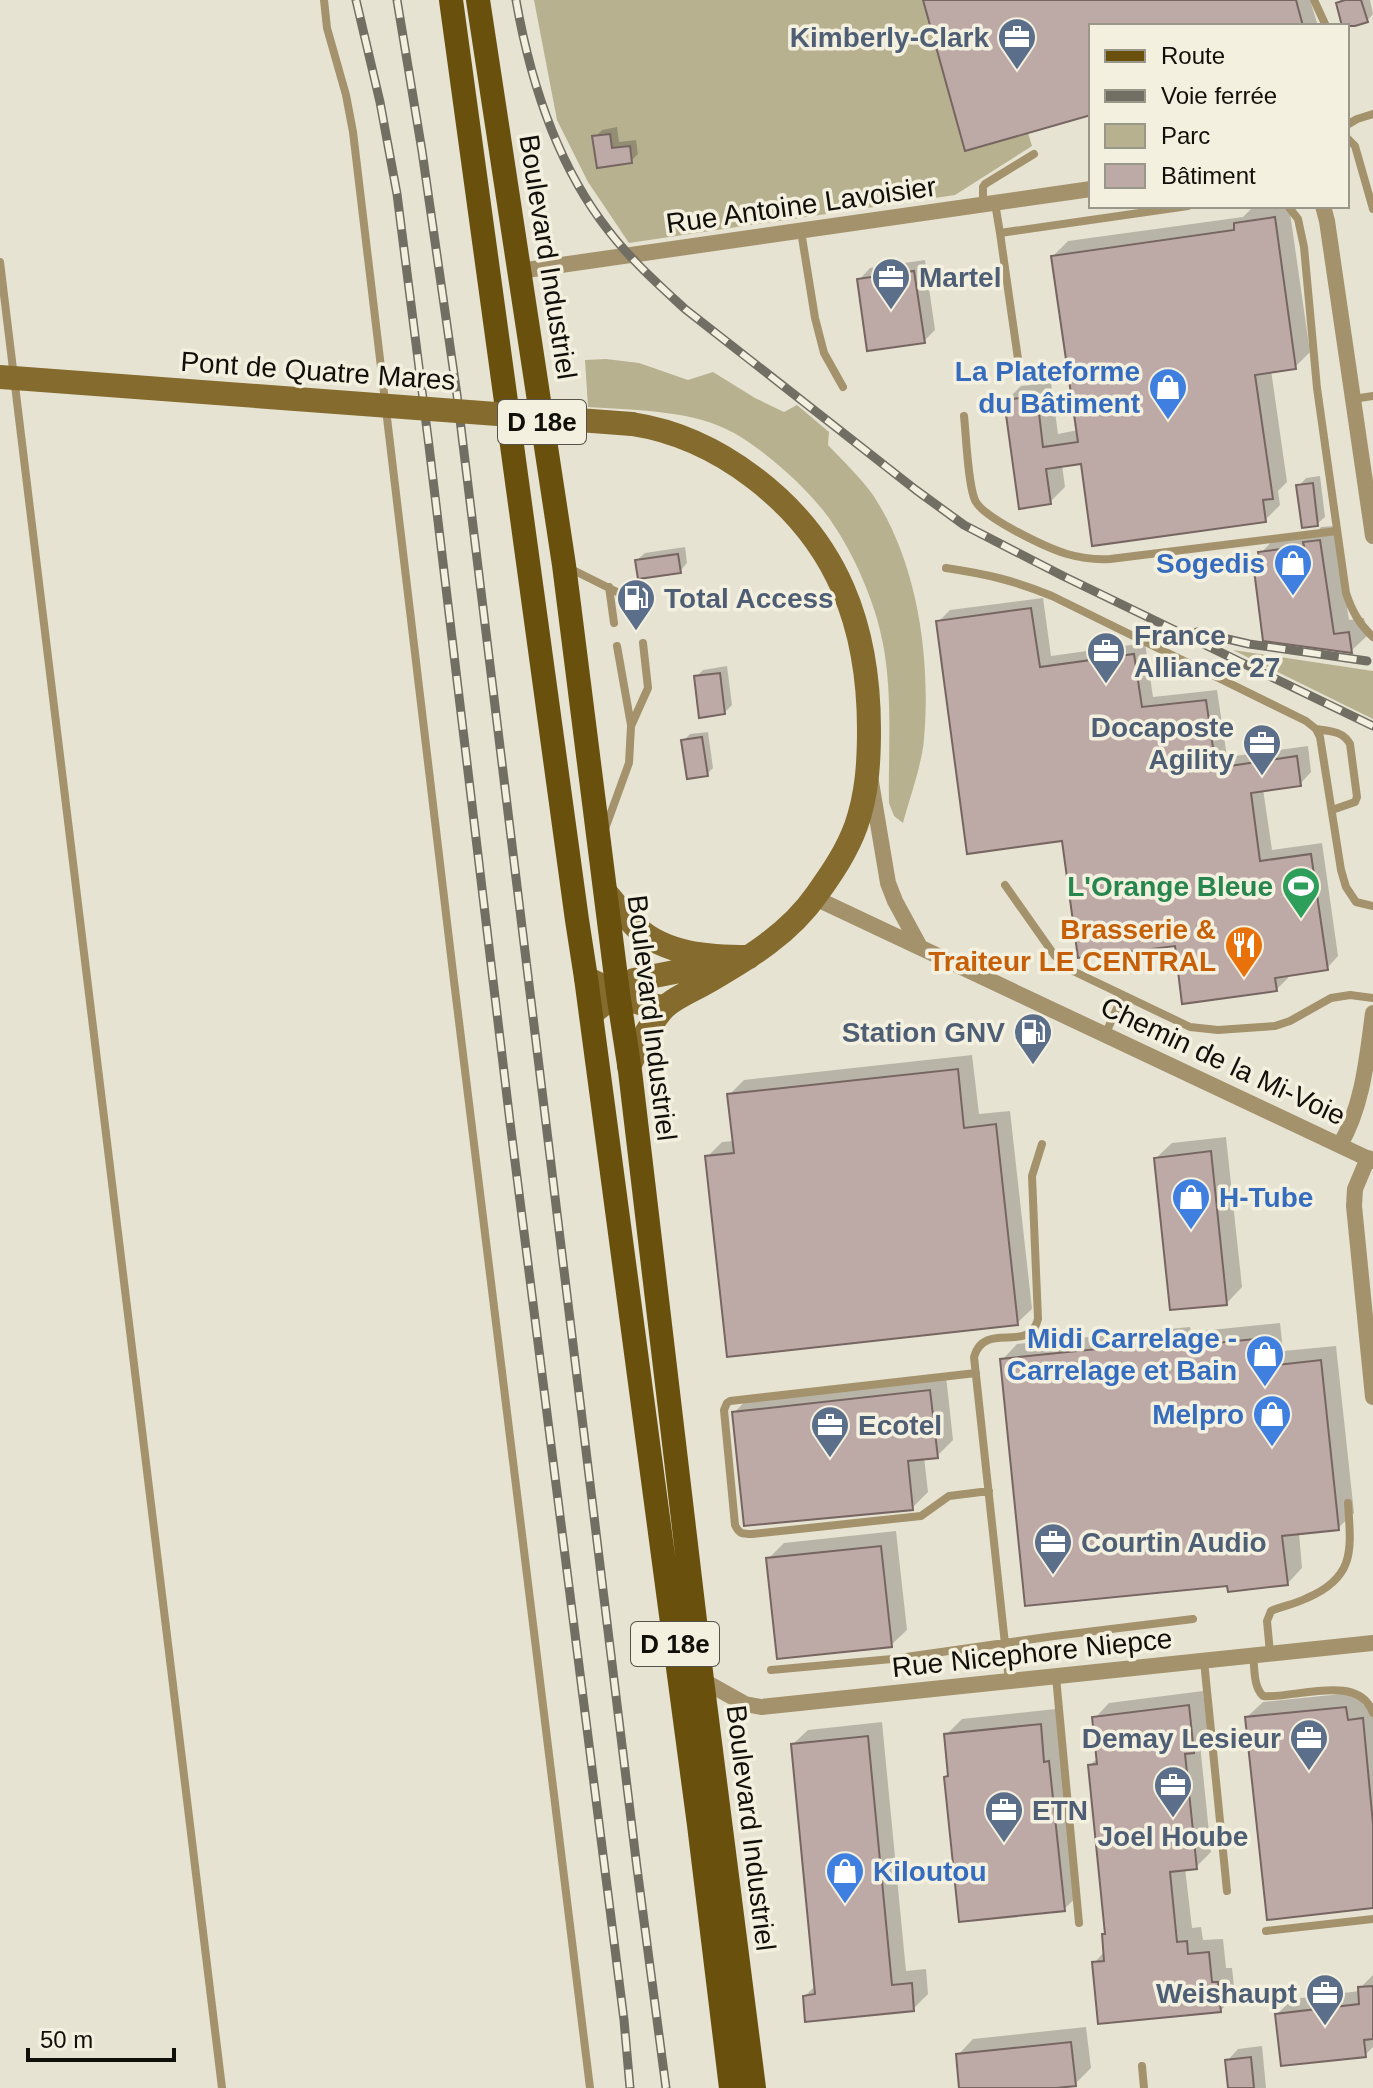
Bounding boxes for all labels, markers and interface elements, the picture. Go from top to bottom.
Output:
office icon: Kimberly-Clark [996,16,1038,71]
place label: Kimberly-Clark [790,22,989,53]
legend [1089,24,1349,208]
text: Route [1161,42,1225,69]
text: Voie ferrée [1161,82,1277,109]
text: Parc [1161,122,1210,149]
street label: Boulevard Industriel [513,132,583,382]
text: Bâtiment [1161,162,1256,189]
street label: Rue Antoine Lavoisier [664,171,938,239]
office icon: Martel [870,256,912,311]
place label: Martel [919,262,1001,293]
street label: Pont de Quatre Mares [180,346,456,396]
place label: La Plateforme du Bâtiment [955,356,1140,419]
shop icon: La Plateforme du Bâtiment [1147,366,1189,421]
road number: D 18e [498,400,586,444]
shop icon: Sogedis [1272,542,1314,597]
place label: Sogedis [1156,548,1265,579]
fuel station icon: Total Access [615,577,657,632]
place label: Total Access [664,583,834,614]
place label: France Alliance 27 [1134,620,1280,683]
office icon: France Alliance 27 [1085,630,1127,685]
place label: Docaposte Agility [1091,712,1234,775]
office icon: Docaposte Agility [1241,722,1283,777]
sports icon: L'Orange Bleue [1280,865,1322,920]
place label: L'Orange Bleue [1067,871,1273,902]
street label: Boulevard Industriel [622,893,682,1143]
place label: Brasserie & Traiteur LE CENTRAL [928,914,1216,977]
restaurant icon: Brasserie & Traiteur LE CENTRAL [1223,924,1265,979]
street label: Chemin de la Mi-Voie [1096,991,1350,1131]
fuel station icon: Station GNV [1012,1011,1054,1066]
place label: Station GNV [842,1017,1005,1048]
shop icon: H-Tube [1170,1176,1212,1231]
place label: H-Tube [1219,1182,1313,1213]
place label: Midi Carrelage - Carrelage et Bain [1007,1323,1237,1386]
shop icon: Midi Carrelage - Carrelage et Bain [1244,1333,1286,1388]
shop icon: Melpro [1251,1393,1293,1448]
place label: Melpro [1152,1399,1244,1430]
office icon: Ecotel [809,1404,851,1459]
place label: Ecotel [858,1410,942,1441]
office icon: Courtin Audio [1032,1521,1074,1576]
place label: Courtin Audio [1081,1527,1267,1558]
road number: D 18e [631,1622,719,1666]
street label: Rue Nicephore Niepce [890,1623,1174,1683]
street label: Boulevard Industriel [721,1703,781,1953]
office icon: Demay Lesieur [1288,1717,1330,1772]
place label: Demay Lesieur [1082,1723,1281,1754]
office icon: Joel Hoube [1152,1764,1194,1819]
office icon: ETN [983,1789,1025,1844]
place label: ETN [1032,1795,1088,1826]
place label: Joel Hoube [1098,1821,1248,1852]
shop icon: Kiloutou [824,1850,866,1905]
place label: Kiloutou [873,1856,987,1887]
office icon: Weishaupt [1304,1972,1346,2027]
place label: Weishaupt [1156,1978,1297,2009]
scale bar [28,2012,174,2062]
text: 50 m [40,2026,93,2053]

